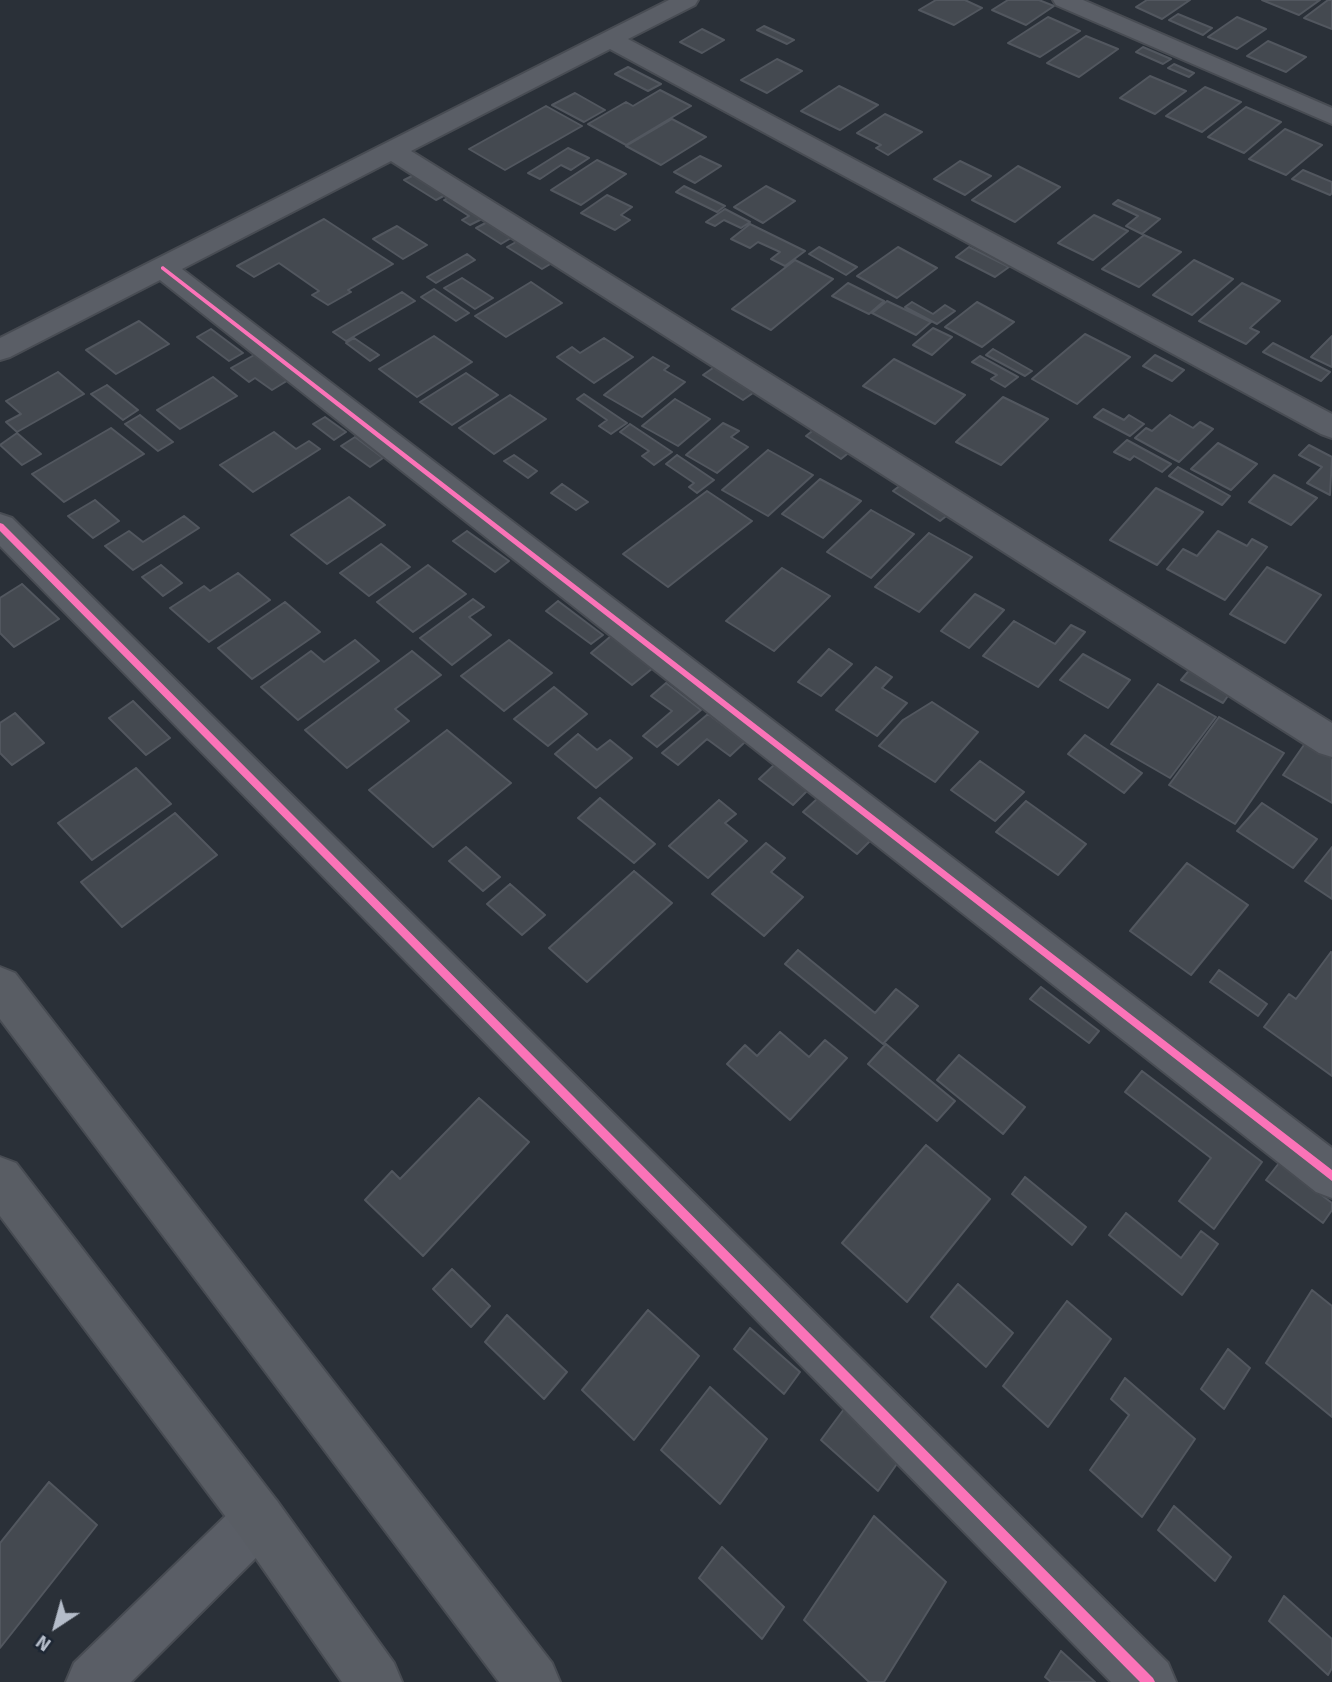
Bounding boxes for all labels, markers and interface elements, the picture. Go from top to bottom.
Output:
north arrow [21,1591,91,1661]
text: N [31,1629,56,1657]

